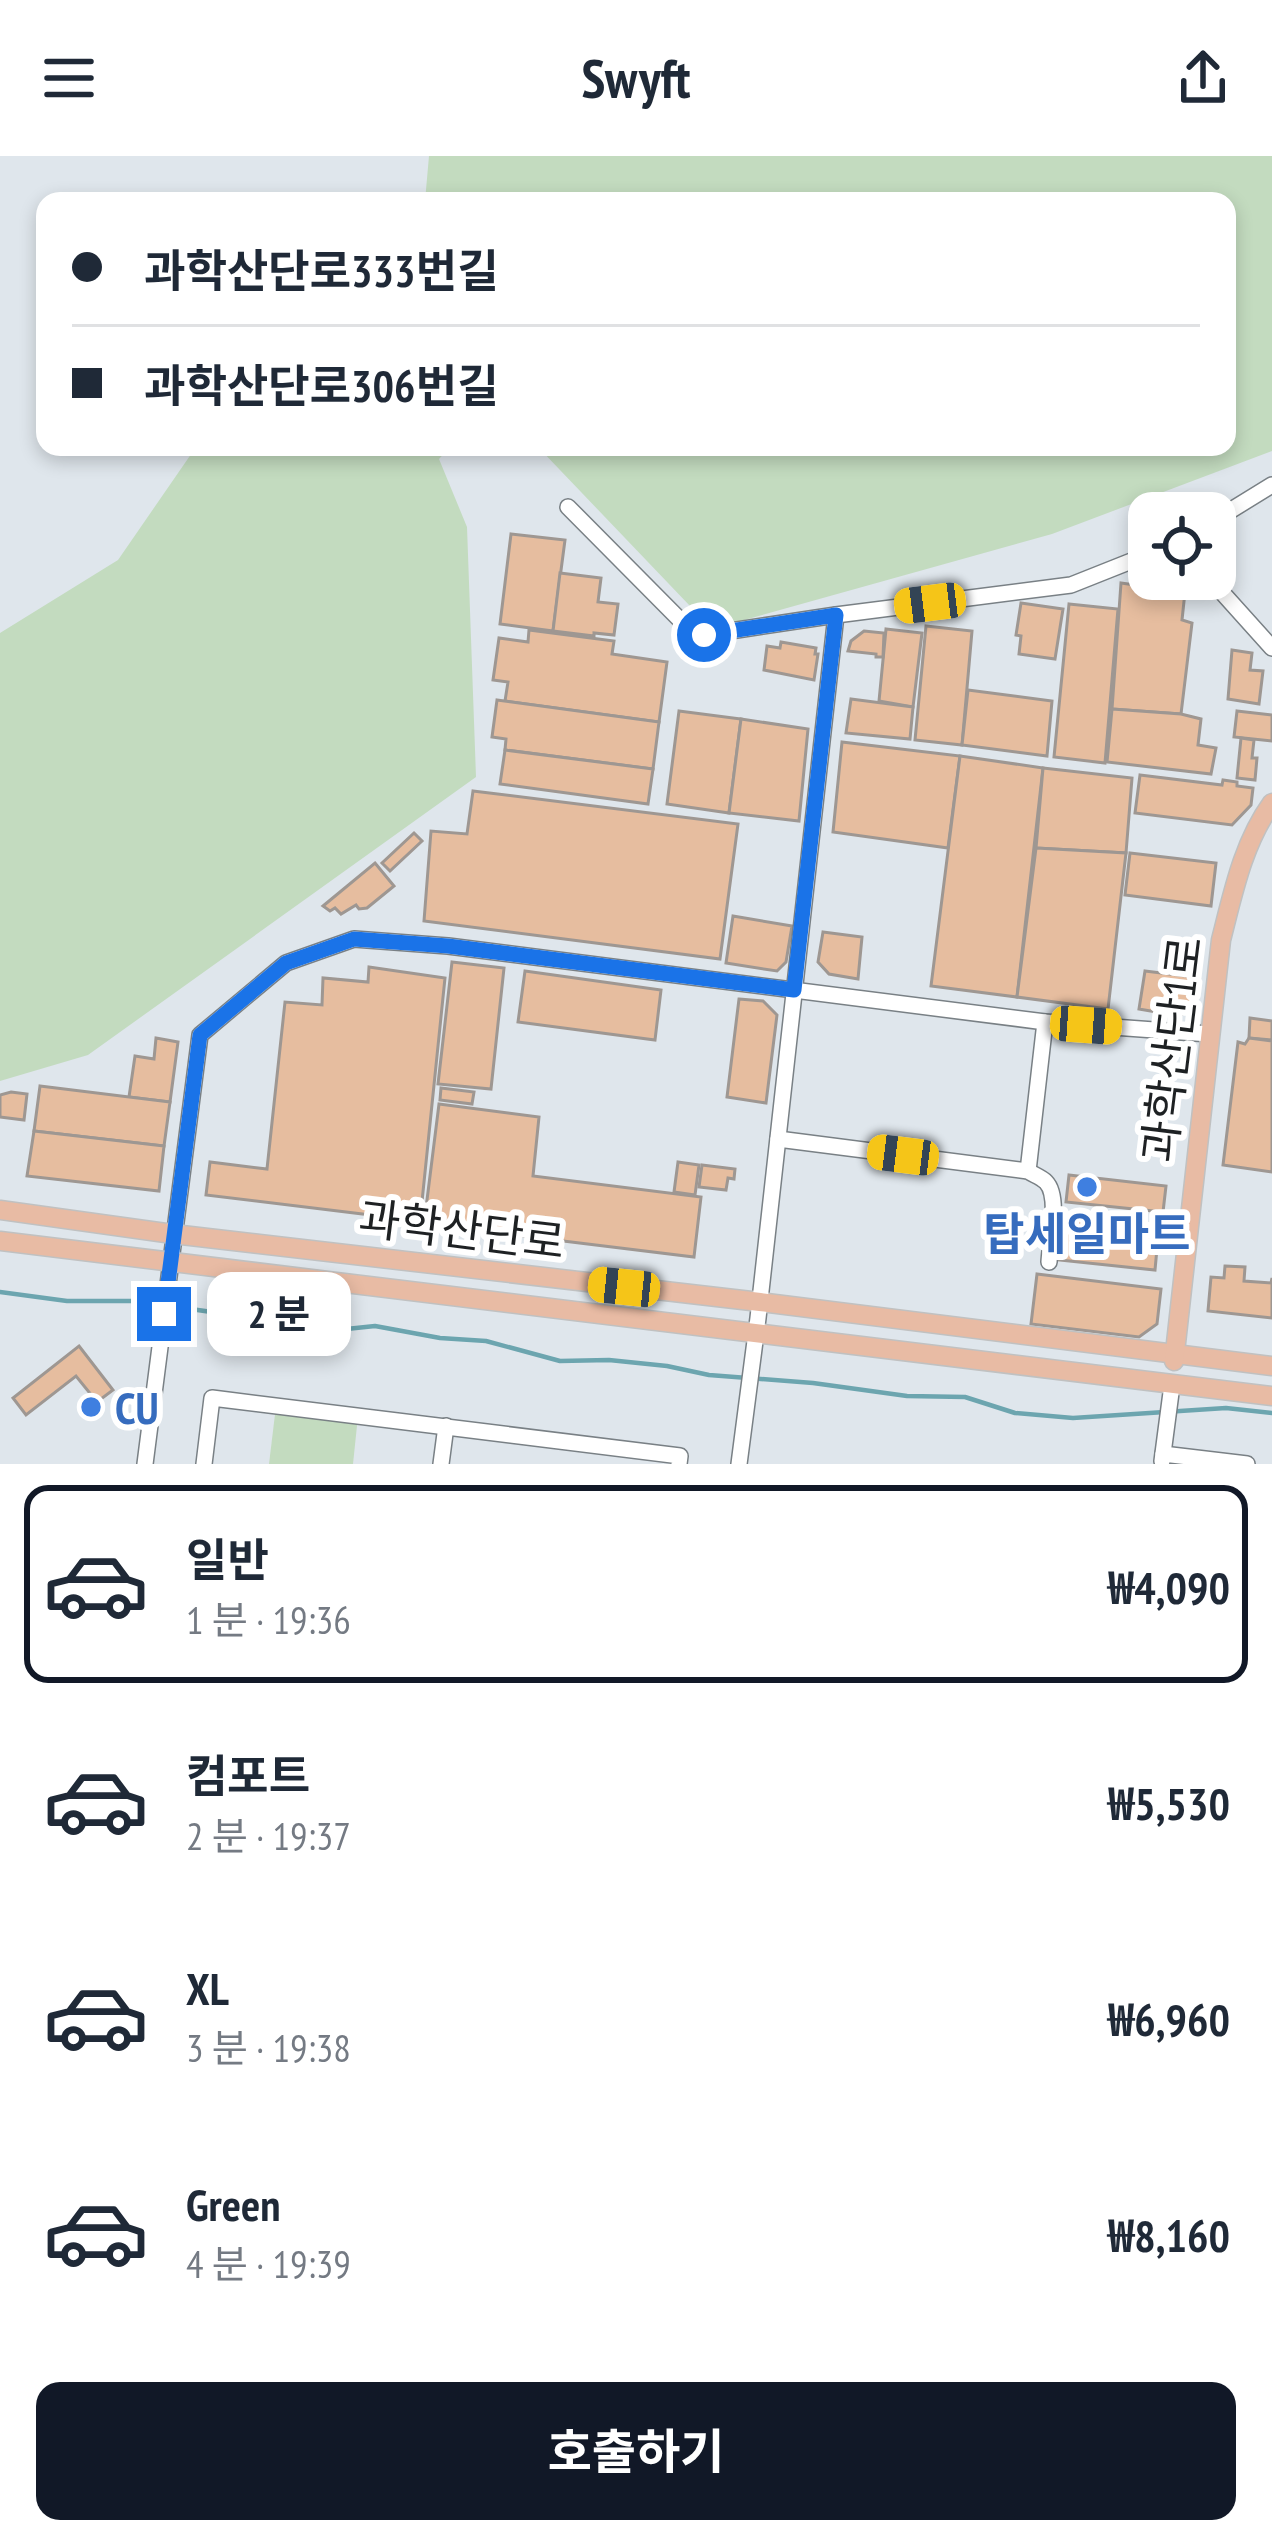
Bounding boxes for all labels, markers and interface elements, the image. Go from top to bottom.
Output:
text: Swyft [581,43,691,113]
icon: menu [36,45,102,111]
icon: share [1170,45,1236,111]
text: 과학산단로333번길 [144,241,498,299]
text: 과학산단로306번길 [144,356,498,414]
map controls [1128,492,1236,600]
button: locate [1128,492,1236,600]
car [892,581,968,625]
route start [677,608,731,662]
street label: 과학산단1로 [1128,933,1214,1165]
car [1049,1005,1123,1045]
car [865,1133,941,1177]
marker: 탑세일마트 [1074,1174,1100,1200]
street label: 과학산단로 [356,1188,568,1270]
place label: 탑세일마트 [983,1204,1191,1262]
car [586,1265,662,1309]
callout: 2 분 [206,1272,350,1356]
route end [137,1287,191,1341]
text: 2 분 [248,1288,310,1339]
place label: CU [115,1378,159,1436]
marker: CU [78,1394,104,1420]
icon: car [42,1530,150,1638]
text: 일반 [186,1530,269,1588]
text: ₩4,090 [1108,1558,1230,1616]
text: 1 분 · 19:36 [186,1594,351,1645]
icon: car [42,1746,150,1854]
text: 컴포트 [186,1746,310,1804]
text: ₩5,530 [1108,1774,1230,1832]
text: 2 분 · 19:37 [186,1810,351,1861]
text: XL [186,1959,229,2017]
icon: car [42,1962,150,2070]
text: ₩6,960 [1108,1990,1230,2048]
text: 3 분 · 19:38 [186,2022,351,2073]
text: Green [186,2175,281,2233]
icon: car [42,2178,150,2286]
text: ₩8,160 [1108,2206,1230,2264]
text: 4 분 · 19:39 [186,2238,351,2289]
button: 호출하기 [36,2382,1236,2520]

